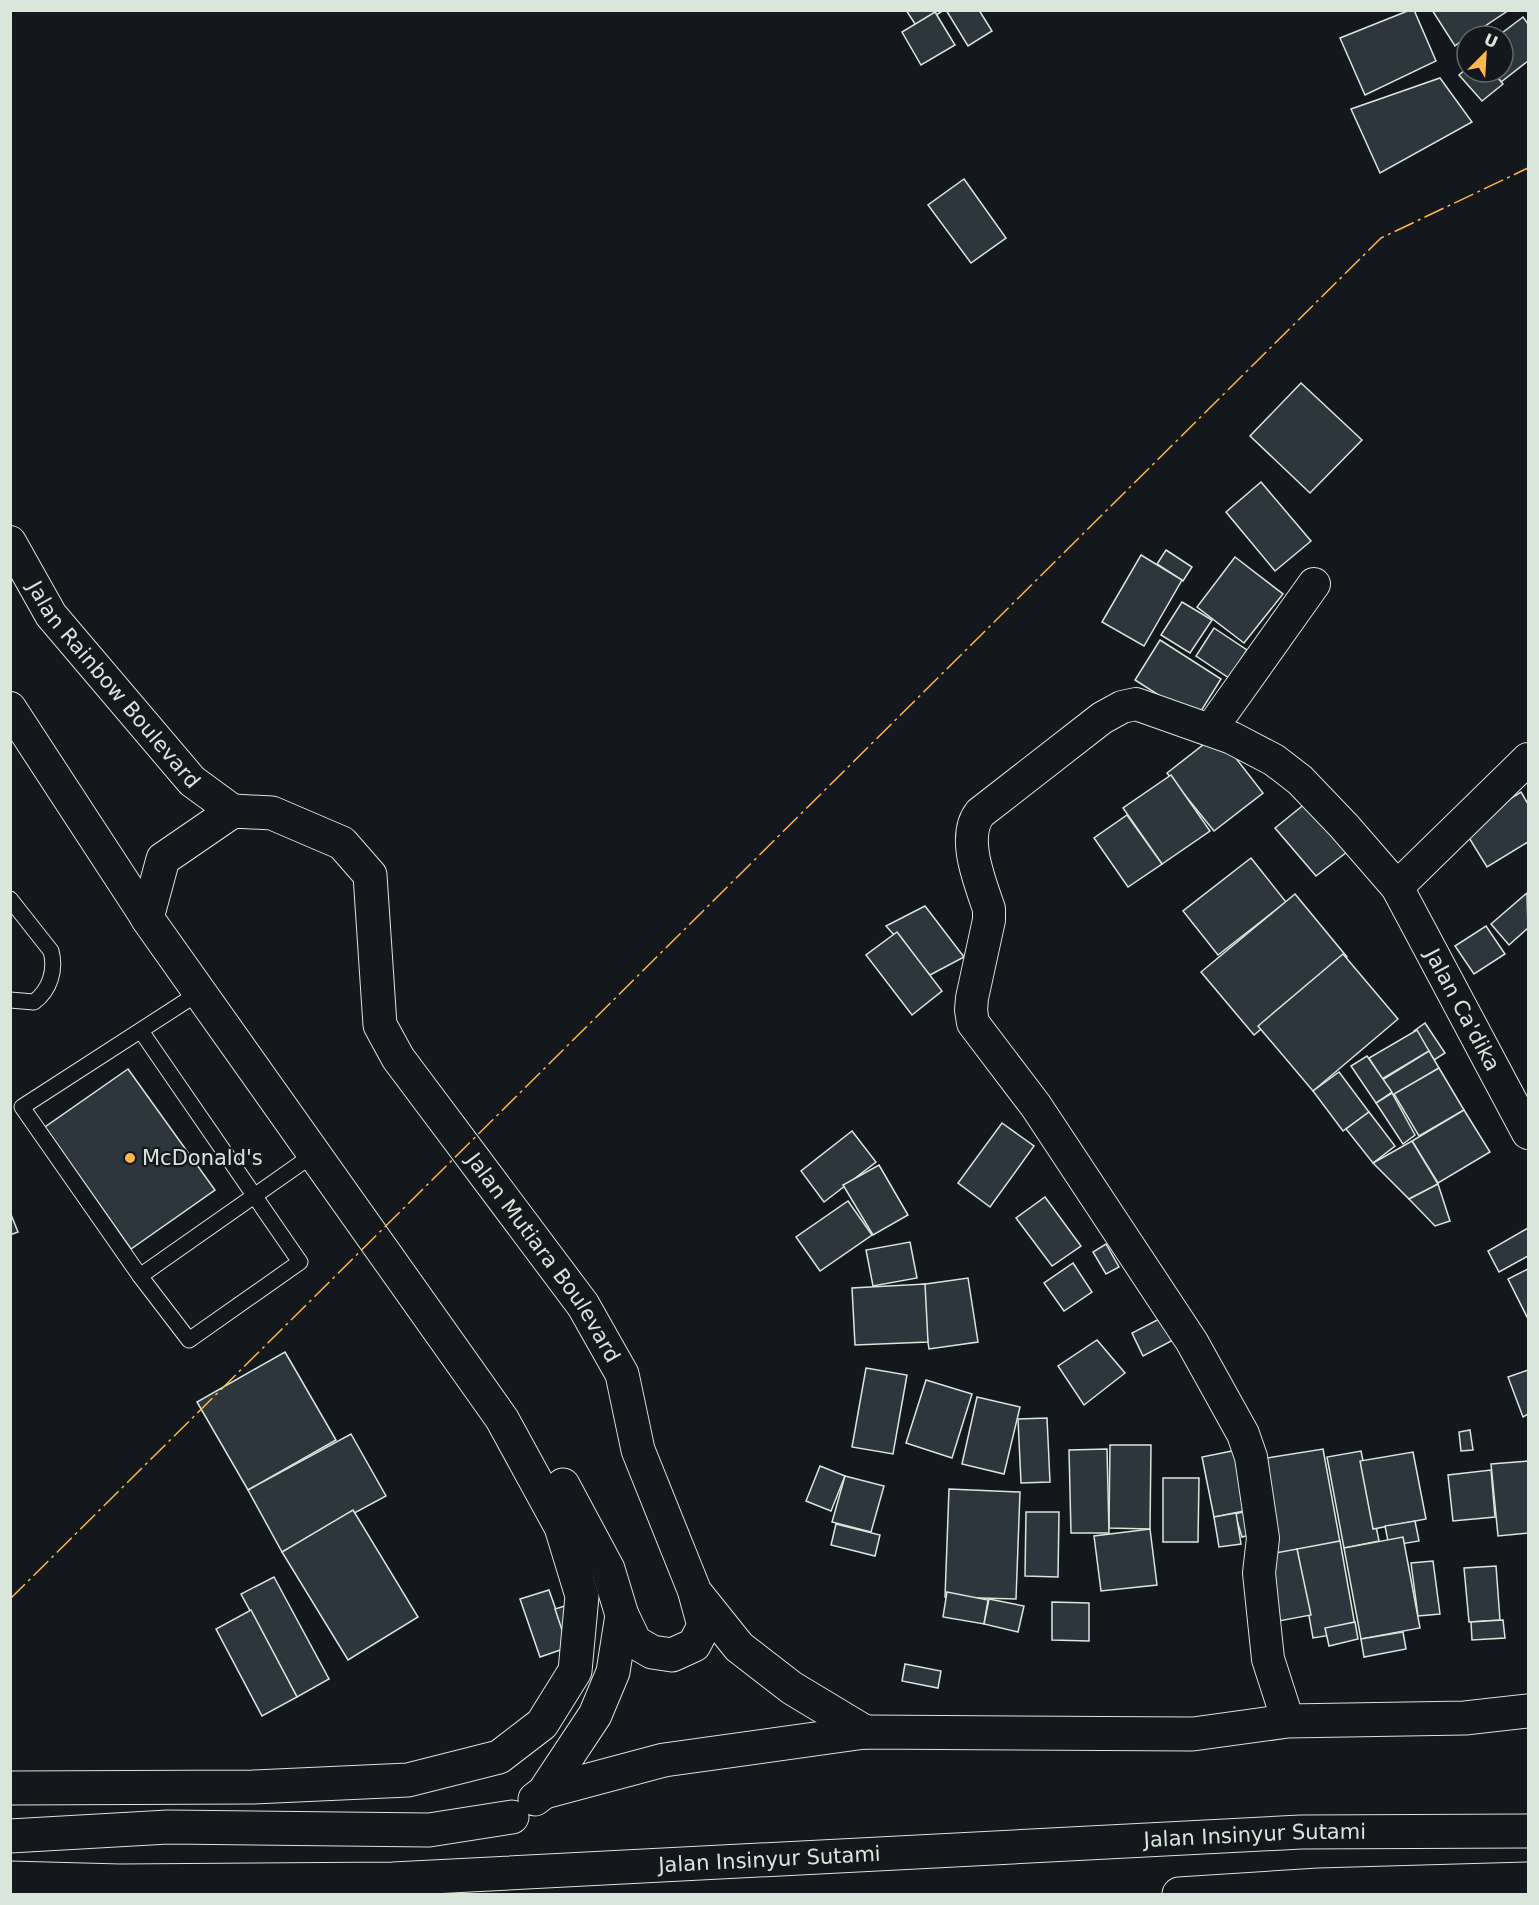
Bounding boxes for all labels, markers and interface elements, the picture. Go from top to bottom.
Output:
north arrow [1455,24,1515,84]
text: U [1481,29,1501,52]
street label: Jalan Rainbow Boulevard [21,575,205,793]
street label: Jalan Ca'dika [1419,943,1505,1075]
place label: McDonald's [142,1146,263,1170]
street label: Jalan Mutiara Boulevard [460,1147,625,1367]
marker: McDonald's [123,1151,137,1165]
street label: Jalan Insinyur Sutami [1141,1820,1366,1852]
street label: Jalan Insinyur Sutami [656,1842,881,1877]

